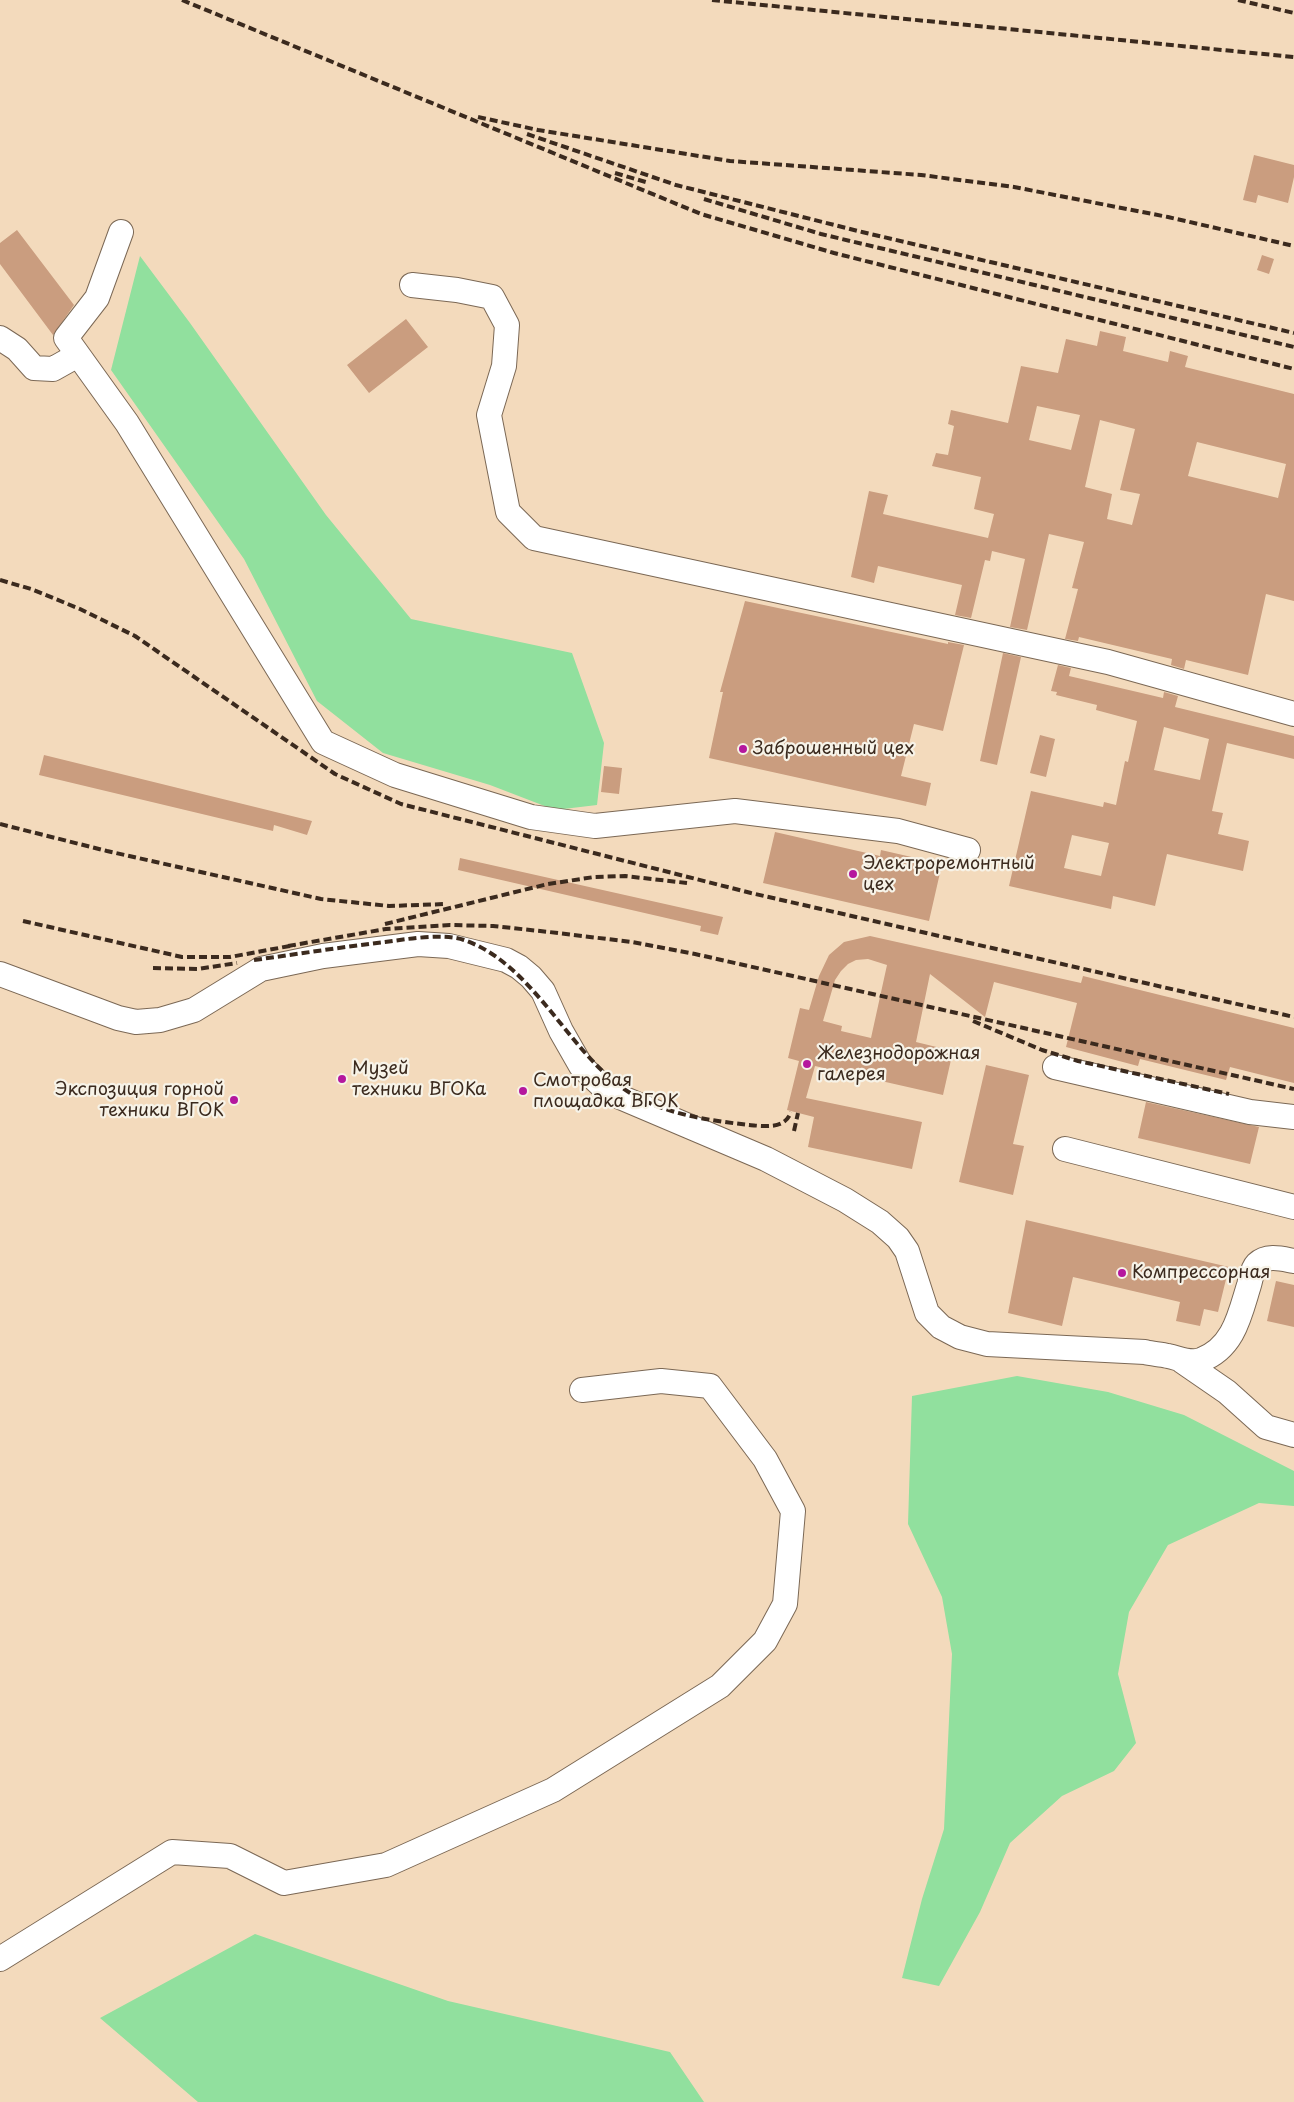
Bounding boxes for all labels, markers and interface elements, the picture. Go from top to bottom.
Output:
place label: Заброшенный цех [753,738,914,760]
marker: Заброшенный цех [737,743,749,755]
place label: Электроремонтный цех [863,853,1035,896]
marker: Электроремонтный цех [847,868,859,880]
place label: Железнодорожная галерея [817,1043,980,1086]
place label: Музей техники ВГОКа [352,1058,486,1100]
marker: Железнодорожная галерея [801,1058,813,1070]
place label: Смотровая площадка ВГОК [533,1070,679,1112]
marker: Музей техники ВГОКа [336,1073,348,1085]
place label: Экспозиция горной техники ВГОК [55,1079,224,1122]
marker: Смотровая площадка ВГОК [517,1085,529,1097]
marker: Экспозиция горной техники ВГОК [228,1094,240,1106]
place label: Компрессорная [1132,1262,1270,1284]
marker: Компрессорная [1116,1267,1128,1279]

